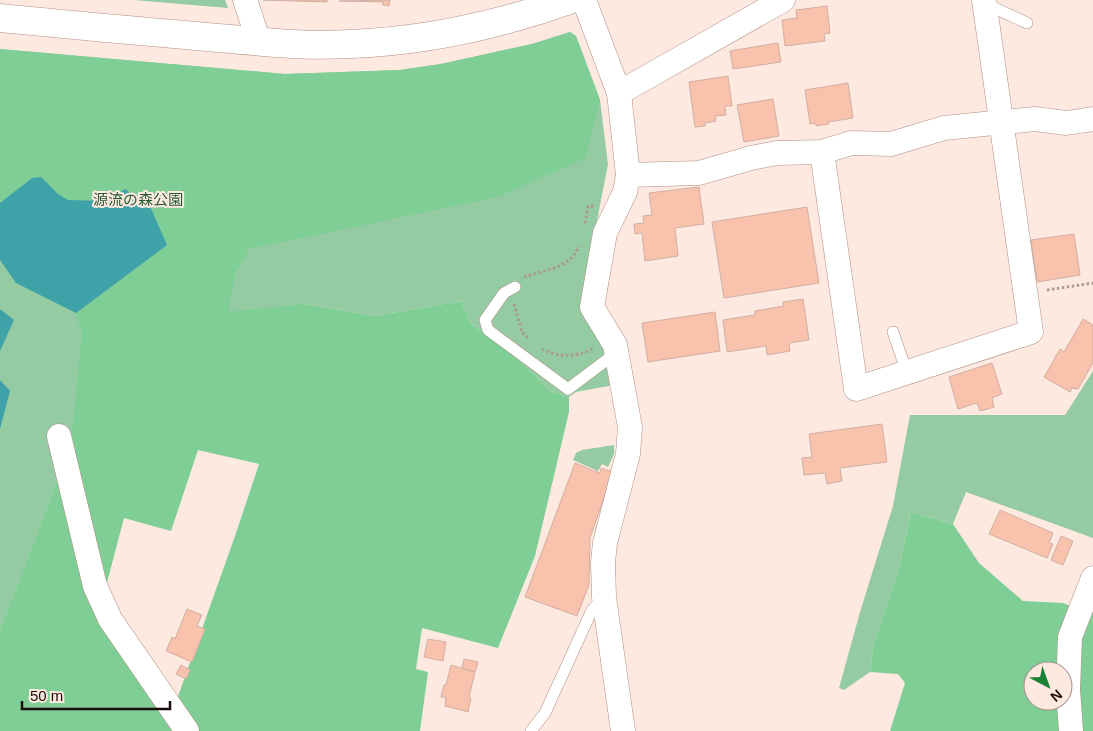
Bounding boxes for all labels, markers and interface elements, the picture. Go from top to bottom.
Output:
park label: 源流の森公園 [93,191,183,208]
north arrow [1023,661,1073,711]
scale bar [22,678,170,710]
text: N [1047,686,1066,705]
text: 50 m [30,687,63,704]

